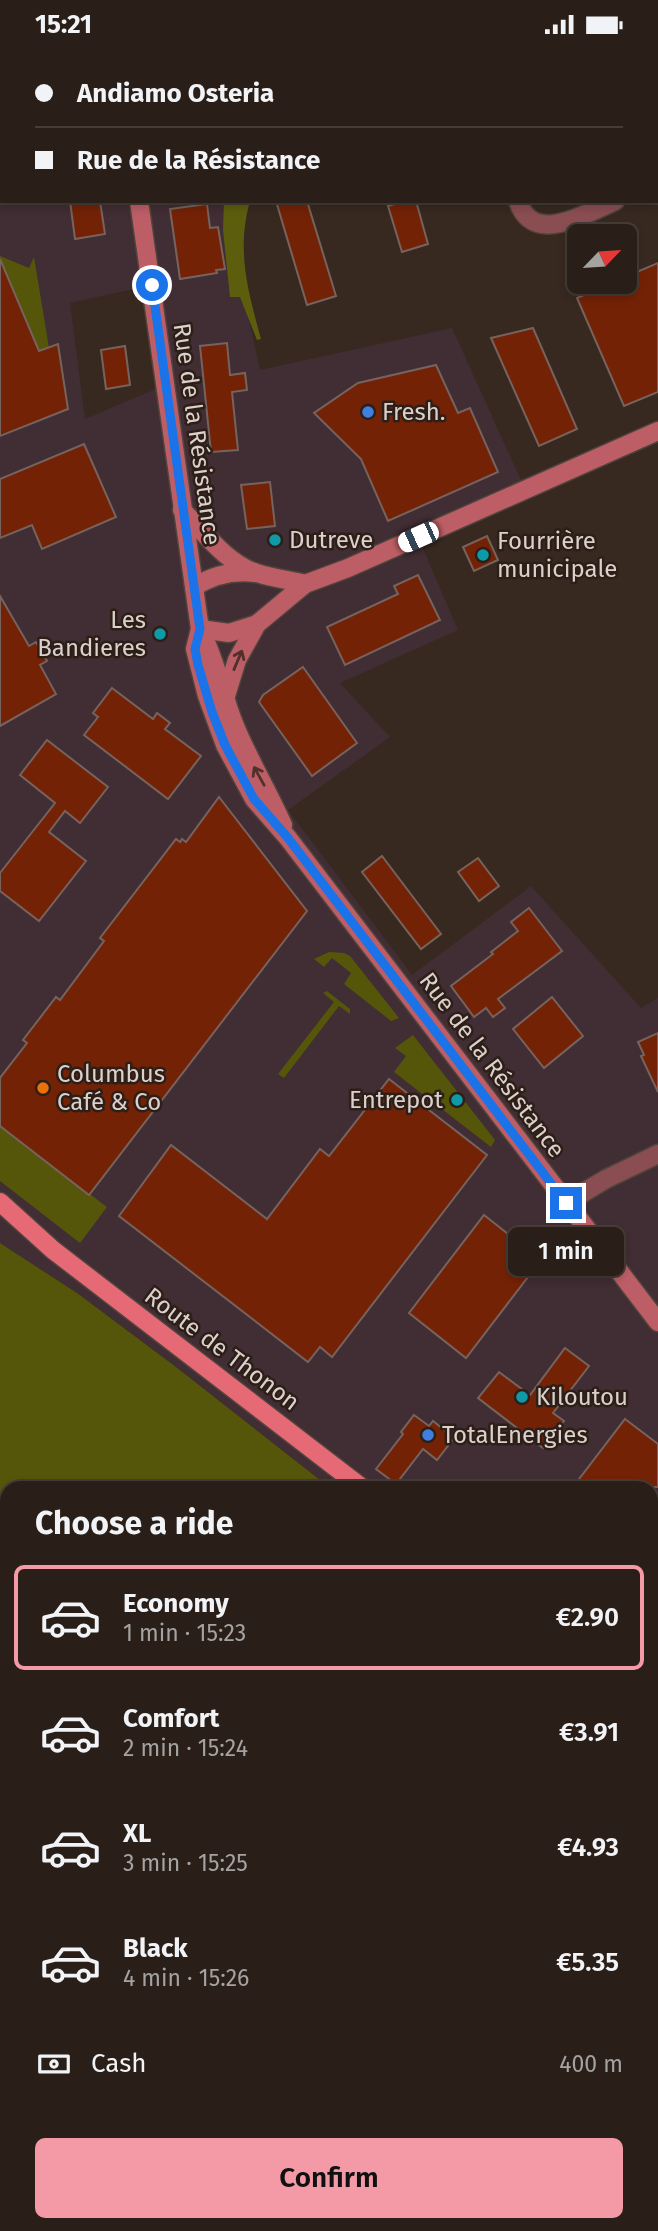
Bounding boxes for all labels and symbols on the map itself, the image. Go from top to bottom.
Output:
north arrow [567,224,637,294]
route start [136,269,168,301]
street label: Rue de la Résistance [168,321,226,547]
place label: Fresh. [382,398,446,426]
marker: Fresh. [360,404,376,420]
car [395,519,442,555]
place label: Dutreve [289,526,373,554]
place label: Fourrière municipale [497,527,617,583]
marker: Dutreve [267,532,283,548]
marker: Fourrière municipale [475,547,491,563]
place label: Les Bandieres [37,606,146,662]
marker: Les Bandieres [152,626,168,642]
one-way arrow [232,650,245,671]
one-way arrow [251,767,265,787]
street label: Rue de la Résistance [413,967,571,1163]
place label: Columbus Café & Co [57,1060,165,1116]
marker: Columbus Café & Co [35,1080,51,1096]
place label: Entrepot [349,1086,443,1114]
marker: Entrepot [449,1092,465,1108]
route end [550,1187,582,1219]
callout: 1 min [508,1227,624,1277]
street label: Route de Thonon [139,1282,305,1416]
place label: Kiloutou [536,1383,628,1411]
marker: Kiloutou [514,1389,530,1405]
place label: TotalEnergies [442,1421,588,1449]
marker: TotalEnergies [420,1427,436,1443]

